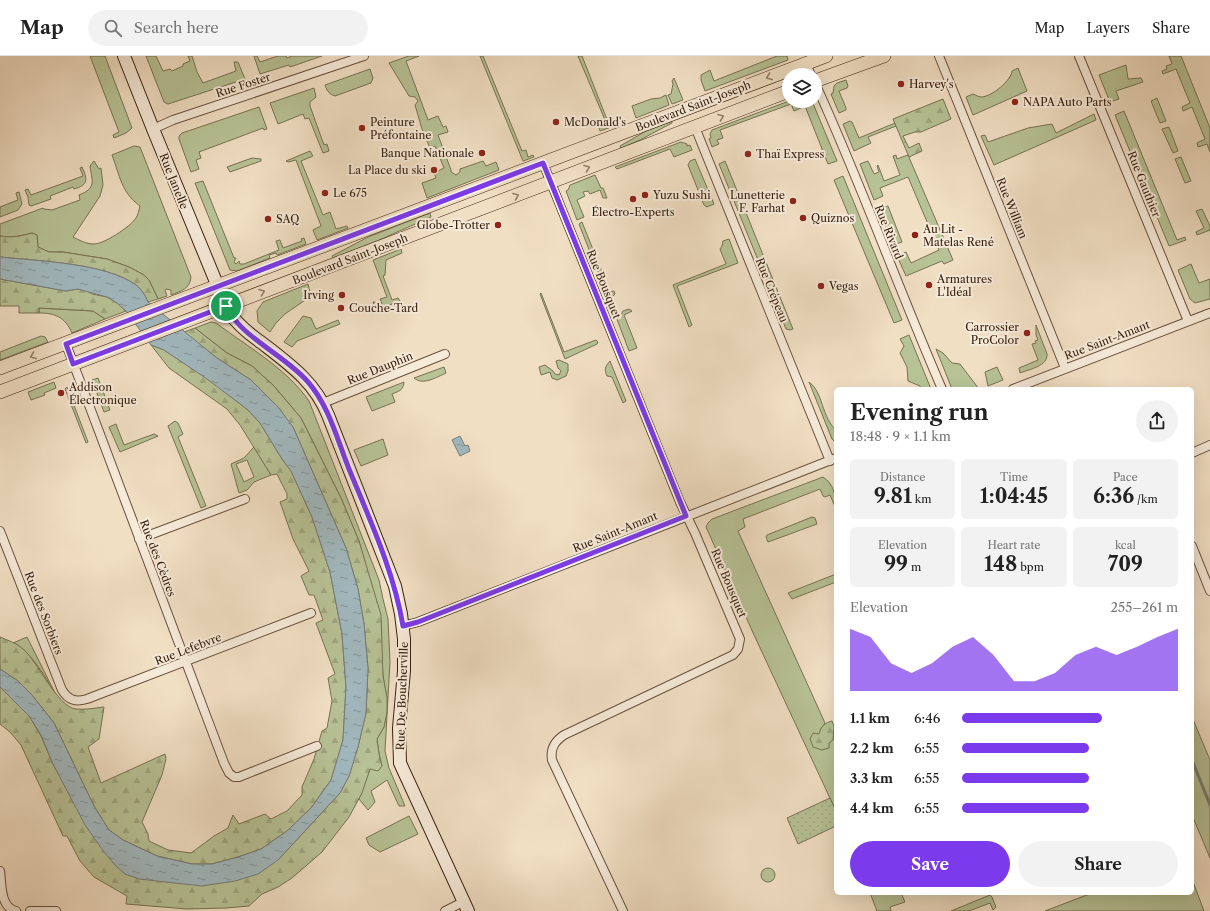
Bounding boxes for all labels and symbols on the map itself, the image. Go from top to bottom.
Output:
street label: Rue Foster [214,69,272,100]
one-way arrow [766,73,773,81]
street label: Boulevard Saint-Joseph [633,77,753,135]
place label: Harvey's [909,77,954,91]
marker: Harvey's [896,79,906,89]
place label: NAPA Auto Parts [1023,95,1112,109]
marker: NAPA Auto Parts [1010,97,1020,107]
one-way arrow [718,113,725,121]
place label: Peinture Préfontaine [370,115,431,142]
place label: McDonald's [564,115,626,129]
marker: McDonald's [551,117,561,127]
marker: Peinture Préfontaine [357,123,367,133]
place label: Banque Nationale [380,146,474,160]
place label: Thaï Express [756,147,824,161]
marker: Banque Nationale [477,148,487,158]
marker: Thaï Express [743,149,753,159]
street label: Rue Gauthier [1124,149,1164,220]
street label: Rue Janelle [156,151,192,211]
place label: La Place du ski [348,163,427,177]
marker: La Place du ski [429,165,439,175]
one-way arrow [584,165,591,173]
street label: Rue William [993,175,1031,241]
place label: Le 675 [333,186,367,200]
marker: Le 675 [320,188,330,198]
place label: Yuzu Sushi [652,188,711,202]
place label: Lunetterie F. Farhat [730,188,785,215]
marker: Yuzu Sushi [640,190,650,200]
one-way arrow [513,192,520,200]
marker: Électro-Experts [628,194,638,204]
marker: Lunetterie F. Farhat [788,196,798,206]
street label: Rue Rivard [872,203,906,262]
place label: Électro-Experts [591,205,675,219]
place label: Quiznos [811,211,855,225]
place label: SAQ [276,212,299,226]
marker: Quiznos [798,213,808,223]
marker: SAQ [263,214,273,224]
place label: Globe-Trotter [417,218,490,232]
marker: Globe-Trotter [493,220,503,230]
place label: Au Lit - Matelas René [922,222,994,249]
street label: Boulevard Saint-Joseph [290,230,410,288]
marker: Au Lit - Matelas René [910,230,920,240]
street label: Rue Bousquet [584,247,624,321]
street label: Rue Crépeau [753,256,791,325]
place label: Armatures L'Idéal [936,272,992,299]
place label: Vegas [828,279,859,293]
marker: Armatures L'Idéal [924,280,934,290]
marker: Vegas [816,281,826,291]
place label: Irving [303,288,334,302]
pin [209,289,243,323]
one-way arrow [259,289,266,297]
marker: Irving [337,290,347,300]
place label: Couche-Tard [349,301,419,315]
marker: Couche-Tard [336,303,346,313]
street label: Rue Saint-Amant [1062,317,1152,363]
place label: Carrossier ProColor [965,320,1019,347]
marker: Carrossier ProColor [1022,328,1032,338]
street label: Rue Dauphin [345,348,415,387]
one-way arrow [29,352,36,360]
place label: Addison Électronique [68,380,137,407]
marker: Addison Électronique [56,388,66,398]
street label: Rue Saint-Amant [571,509,660,555]
street label: Rue des Cèdres [137,518,179,599]
street label: Rue Bousquet [708,546,750,620]
street label: Rue des Sorbiers [22,569,66,657]
street label: Rue Lefebvre [153,630,223,668]
street label: Rue De Boucherville [393,641,411,751]

